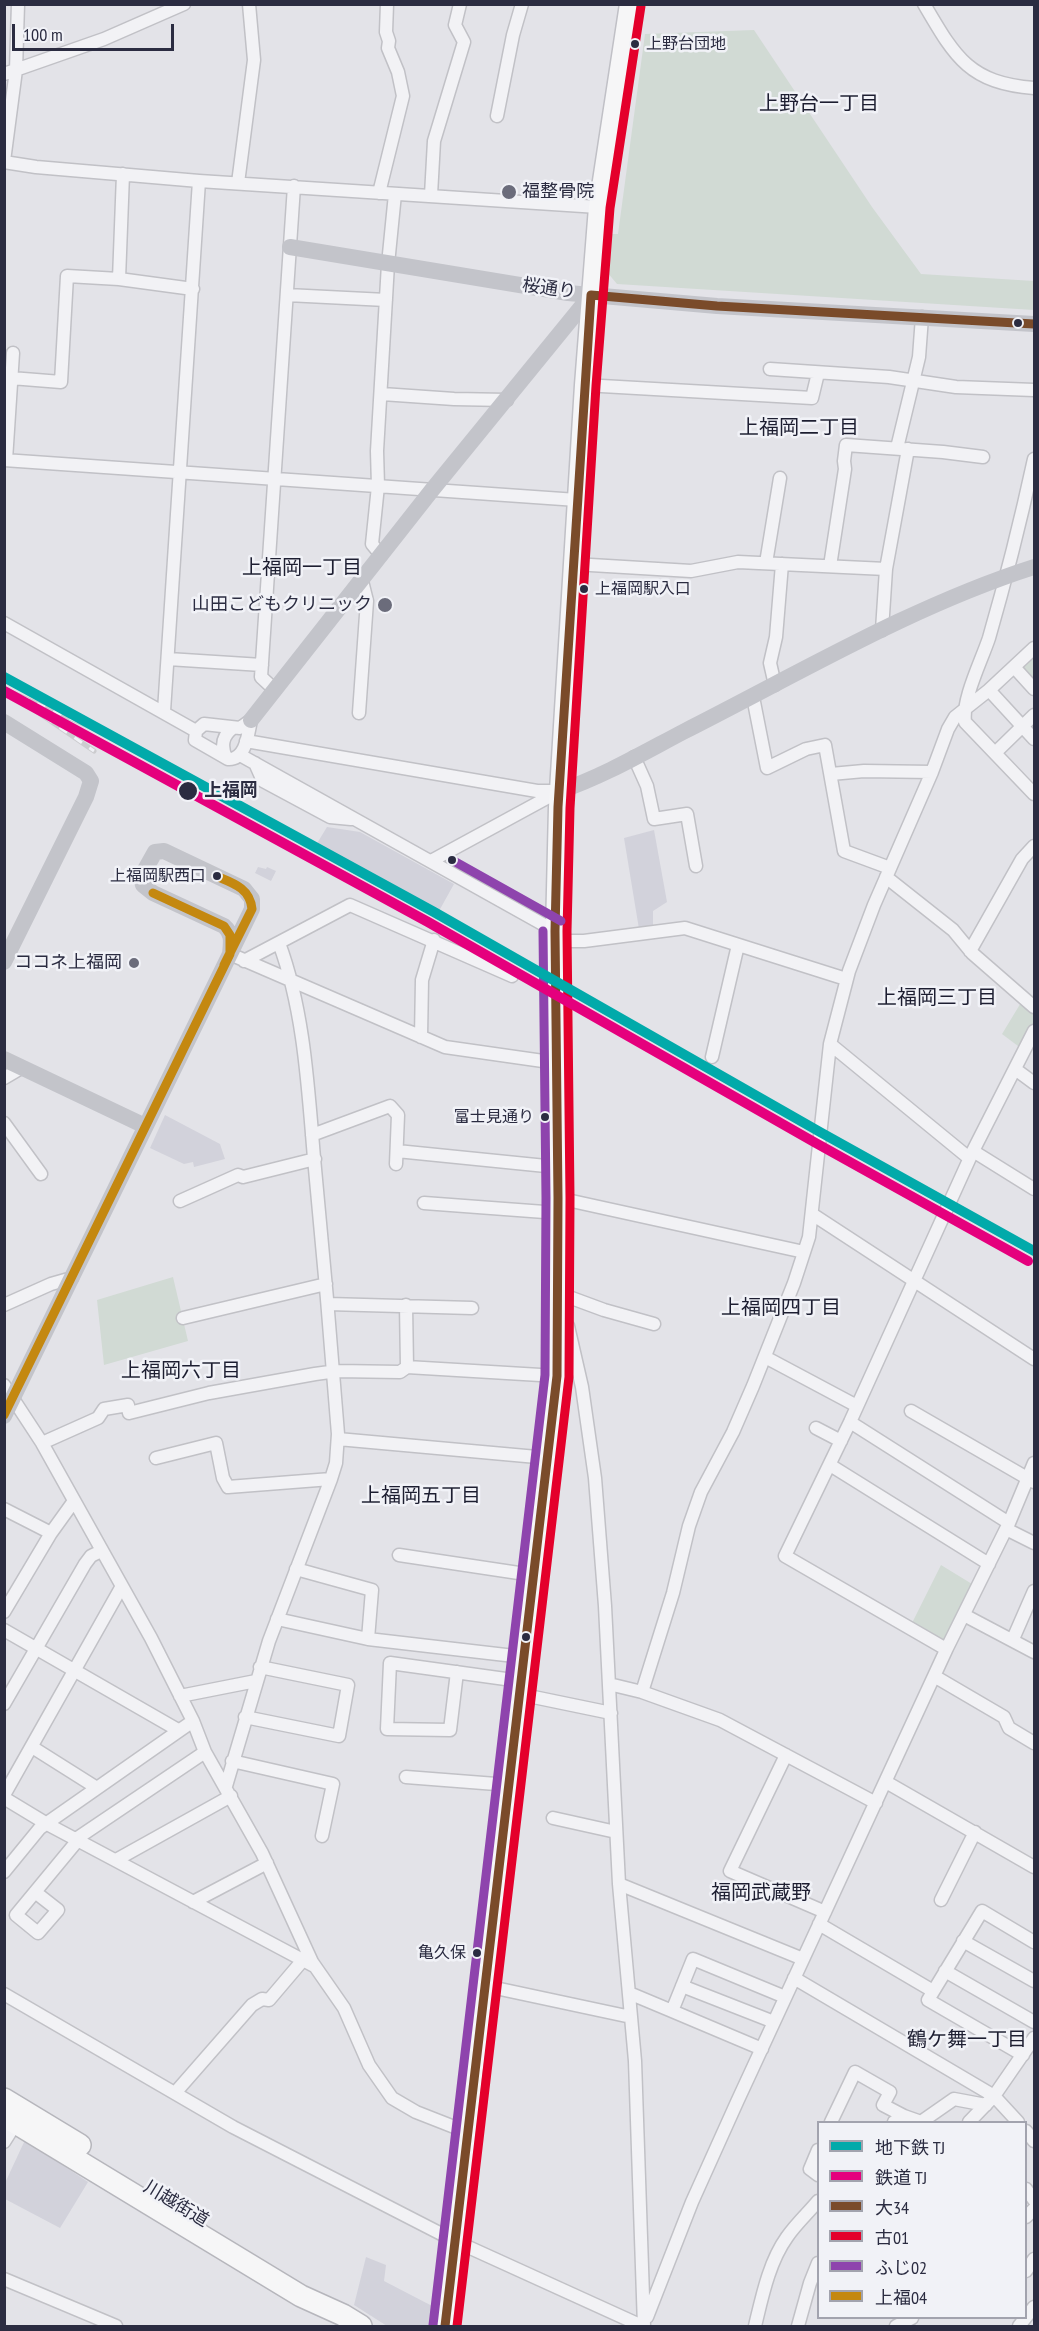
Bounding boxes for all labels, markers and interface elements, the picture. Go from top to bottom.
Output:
scale bar [15,12,177,50]
text: 100 m [23,23,63,46]
place label: 上野台団地 [646,34,726,54]
marker: 上野台団地 [629,38,641,50]
district label: 上野台一丁目 [759,92,879,116]
place label: 福整骨院 [522,181,594,203]
marker: 福整骨院 [500,183,518,201]
street label: 桜通り [521,275,577,303]
unlabelled marker [1012,317,1024,329]
district label: 上福岡二丁目 [739,416,859,440]
district label: 上福岡一丁目 [242,556,362,580]
place label: 上福岡駅入口 [595,579,691,599]
marker: 上福岡駅入口 [578,583,590,595]
place label: 山田こどもクリニック [192,594,372,616]
marker: 山田こどもクリニック [376,596,394,614]
marker: 上福岡 [177,780,199,802]
place label: 上福岡 [204,780,258,802]
unlabelled marker [446,854,458,866]
place label: 上福岡駅西口 [110,866,206,886]
marker: 上福岡駅西口 [211,870,223,882]
place label: ココネ上福岡 [14,952,122,974]
marker: ココネ上福岡 [127,956,141,970]
district label: 上福岡三丁目 [877,986,997,1010]
place label: 富士見通り [454,1107,534,1127]
marker: 富士見通り [539,1111,551,1123]
district label: 上福岡四丁目 [721,1296,841,1320]
district label: 上福岡六丁目 [121,1359,241,1383]
district label: 上福岡五丁目 [361,1484,481,1508]
unlabelled marker [520,1631,532,1643]
district label: 福岡武蔵野 [711,1881,811,1905]
place label: 亀久保 [418,1943,466,1963]
marker: 亀久保 [471,1947,483,1959]
district label: 鶴ケ舞一丁目 [907,2028,1027,2052]
legend [817,2121,1027,2319]
text: 地下鉄 TJ [875,2136,945,2159]
text: 鉄道 TJ [875,2166,927,2189]
street label: 川越街道 [140,2176,212,2232]
text: 大34 [875,2196,909,2219]
text: 古01 [875,2226,909,2249]
text: ふじ02 [875,2256,927,2279]
text: 上福04 [875,2286,927,2309]

